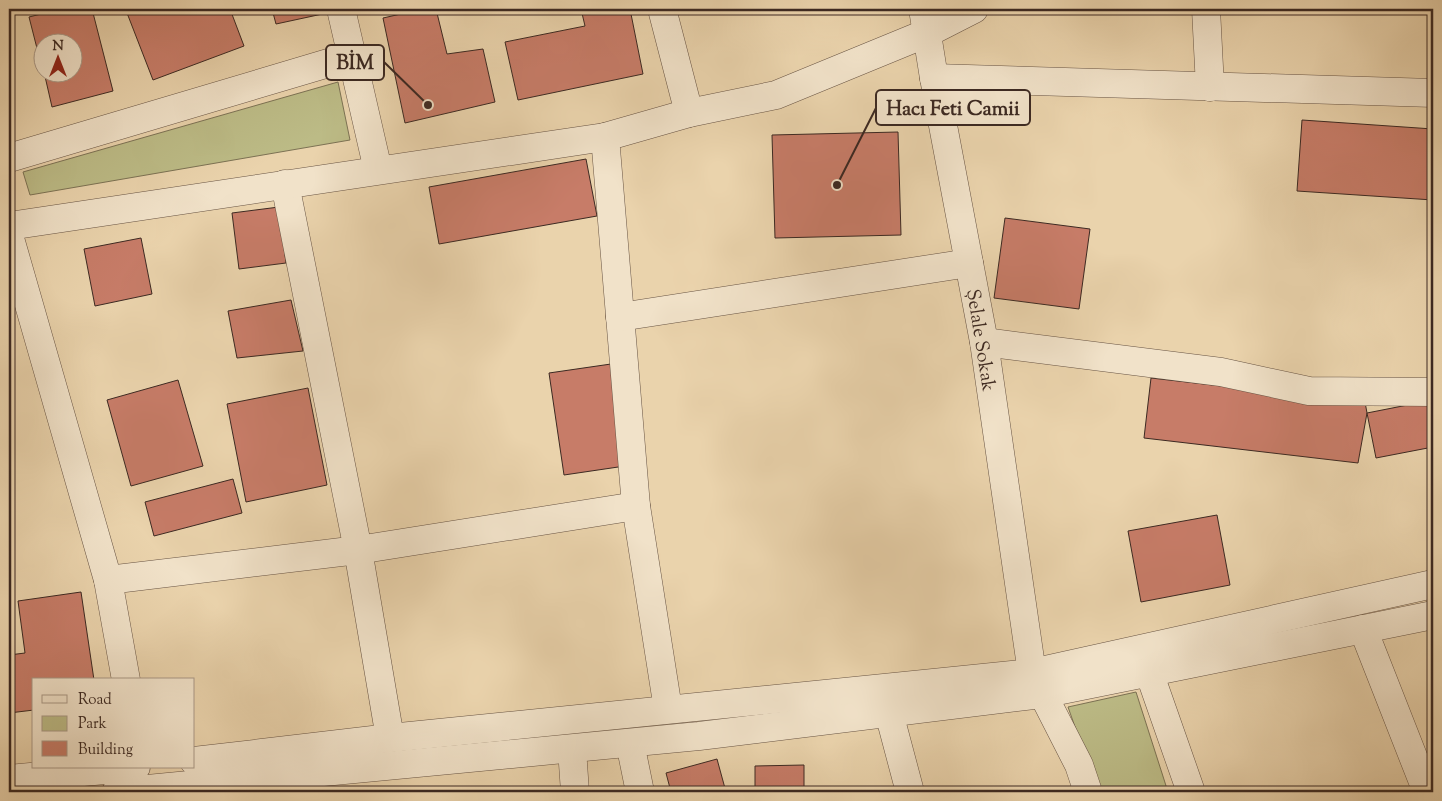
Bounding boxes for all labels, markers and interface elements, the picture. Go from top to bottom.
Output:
north arrow [32,32,82,82]
text: N [52,37,64,57]
callout: BİM [326,45,384,80]
text: BİM [336,49,374,79]
callout: Hacı Feti Camii [876,90,1030,125]
text: Hacı Feti Camii [886,96,1020,125]
street label: Şelale Sokak [958,287,1001,394]
legend [32,678,195,768]
text: Road [78,690,112,711]
text: Park [78,714,107,735]
text: Building [78,740,133,761]

